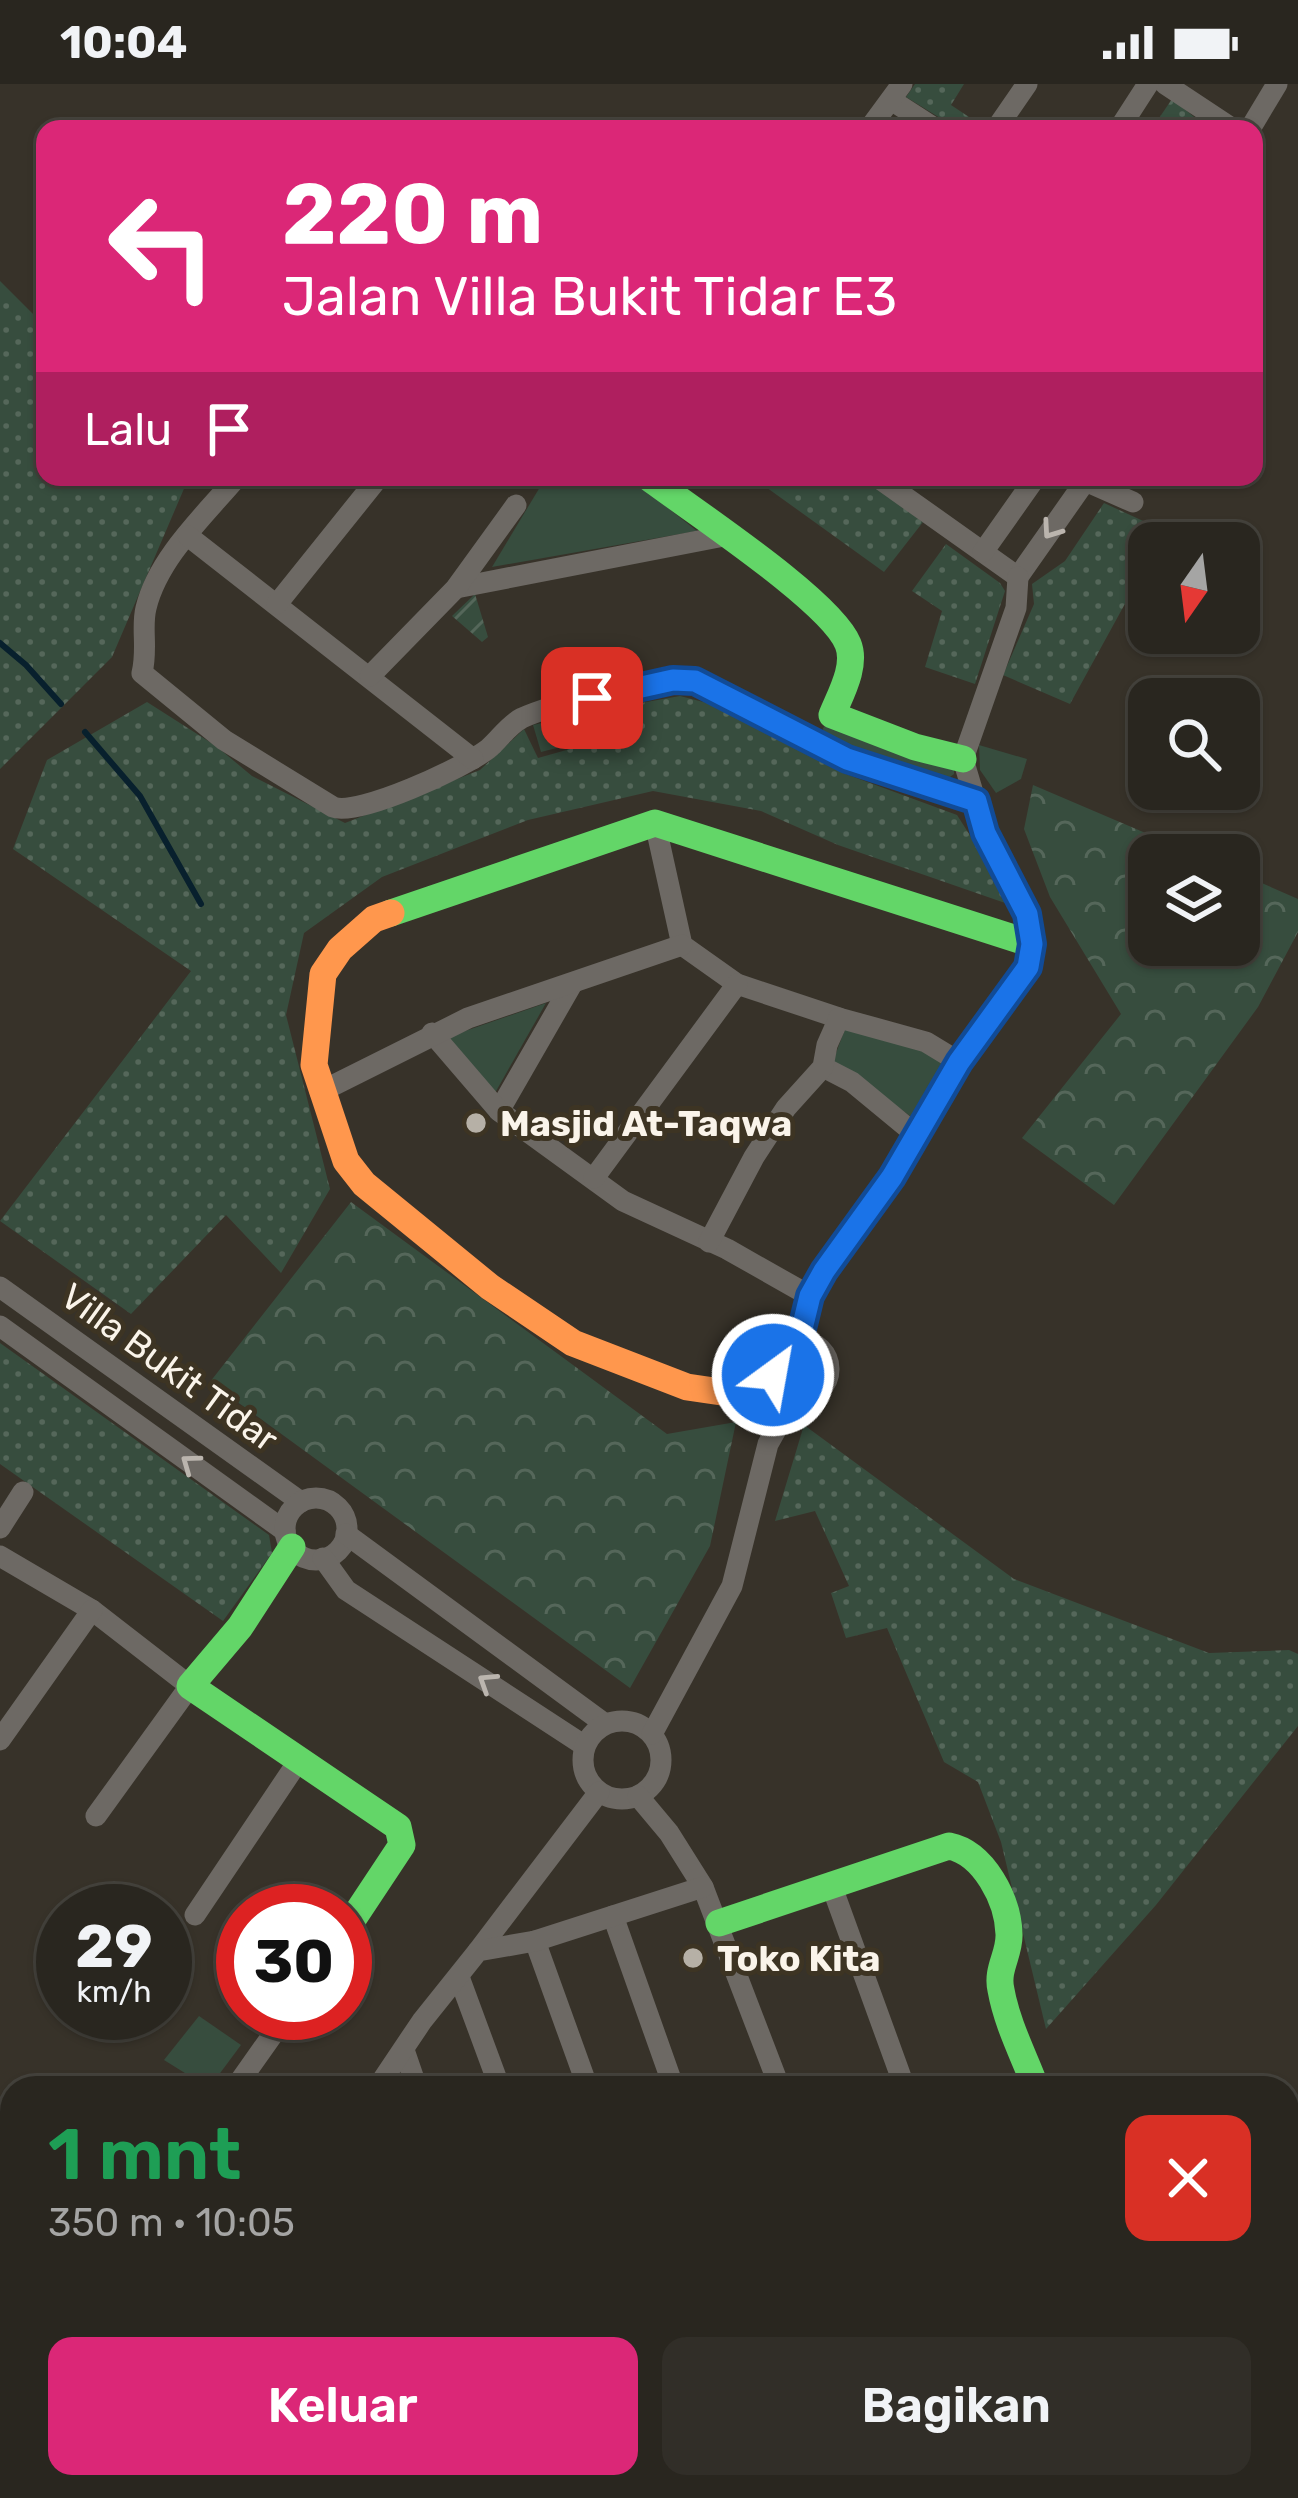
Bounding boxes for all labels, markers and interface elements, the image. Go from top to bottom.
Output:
text: 10:04 [60,16,187,69]
text: 220 m [282,164,543,264]
icon: left [84,168,240,324]
text: Jalan Villa Bukit Tidar E3 [282,265,897,329]
icon: arrive [196,396,262,462]
text: Lalu [84,403,172,456]
one-way arrow [1043,517,1065,539]
north arrow [1128,522,1260,654]
map controls [1128,522,1260,966]
pin [541,647,643,749]
icon: arrive [559,665,625,731]
button: search [1128,678,1260,810]
button: layers [1128,834,1260,966]
place label: Masjid At-Taqwa [500,1102,792,1145]
marker: Masjid At-Taqwa [463,1110,489,1136]
street label: Villa Bukit Tidar [53,1274,287,1461]
position arrow [710,1312,836,1438]
one-way arrow [181,1455,203,1477]
one-way arrow [478,1673,500,1696]
speed limit sign: 30 [216,1884,372,2040]
text: 29 [75,1911,153,1982]
place label: Toko Kita [717,1937,881,1980]
marker: Toko Kita [680,1945,706,1971]
text: km/h [77,1974,151,2010]
text: 1 mnt [48,2112,241,2197]
button: close [1125,2115,1251,2241]
text: 350 m · 10:05 [48,2200,295,2246]
button: Keluar [48,2337,638,2475]
button: Bagikan [662,2337,1251,2475]

